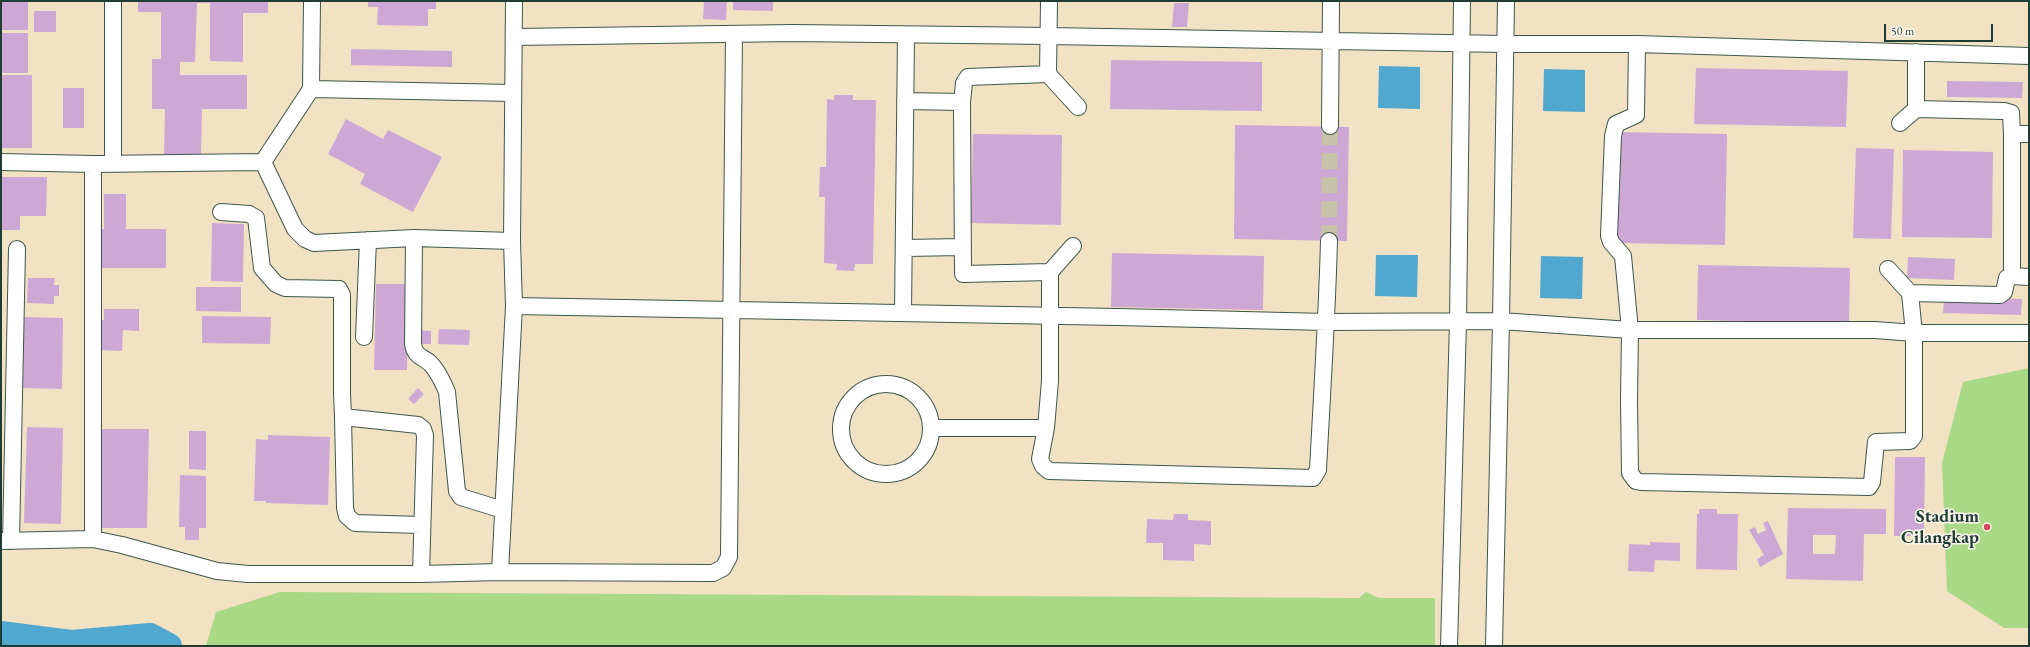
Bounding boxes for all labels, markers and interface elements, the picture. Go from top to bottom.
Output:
scale bar [1886,16,1995,42]
text: 50 m [1891,23,1914,39]
place label: Stadium Cilangkap [1901,506,1979,548]
marker: Stadium Cilangkap [1982,522,1992,532]

